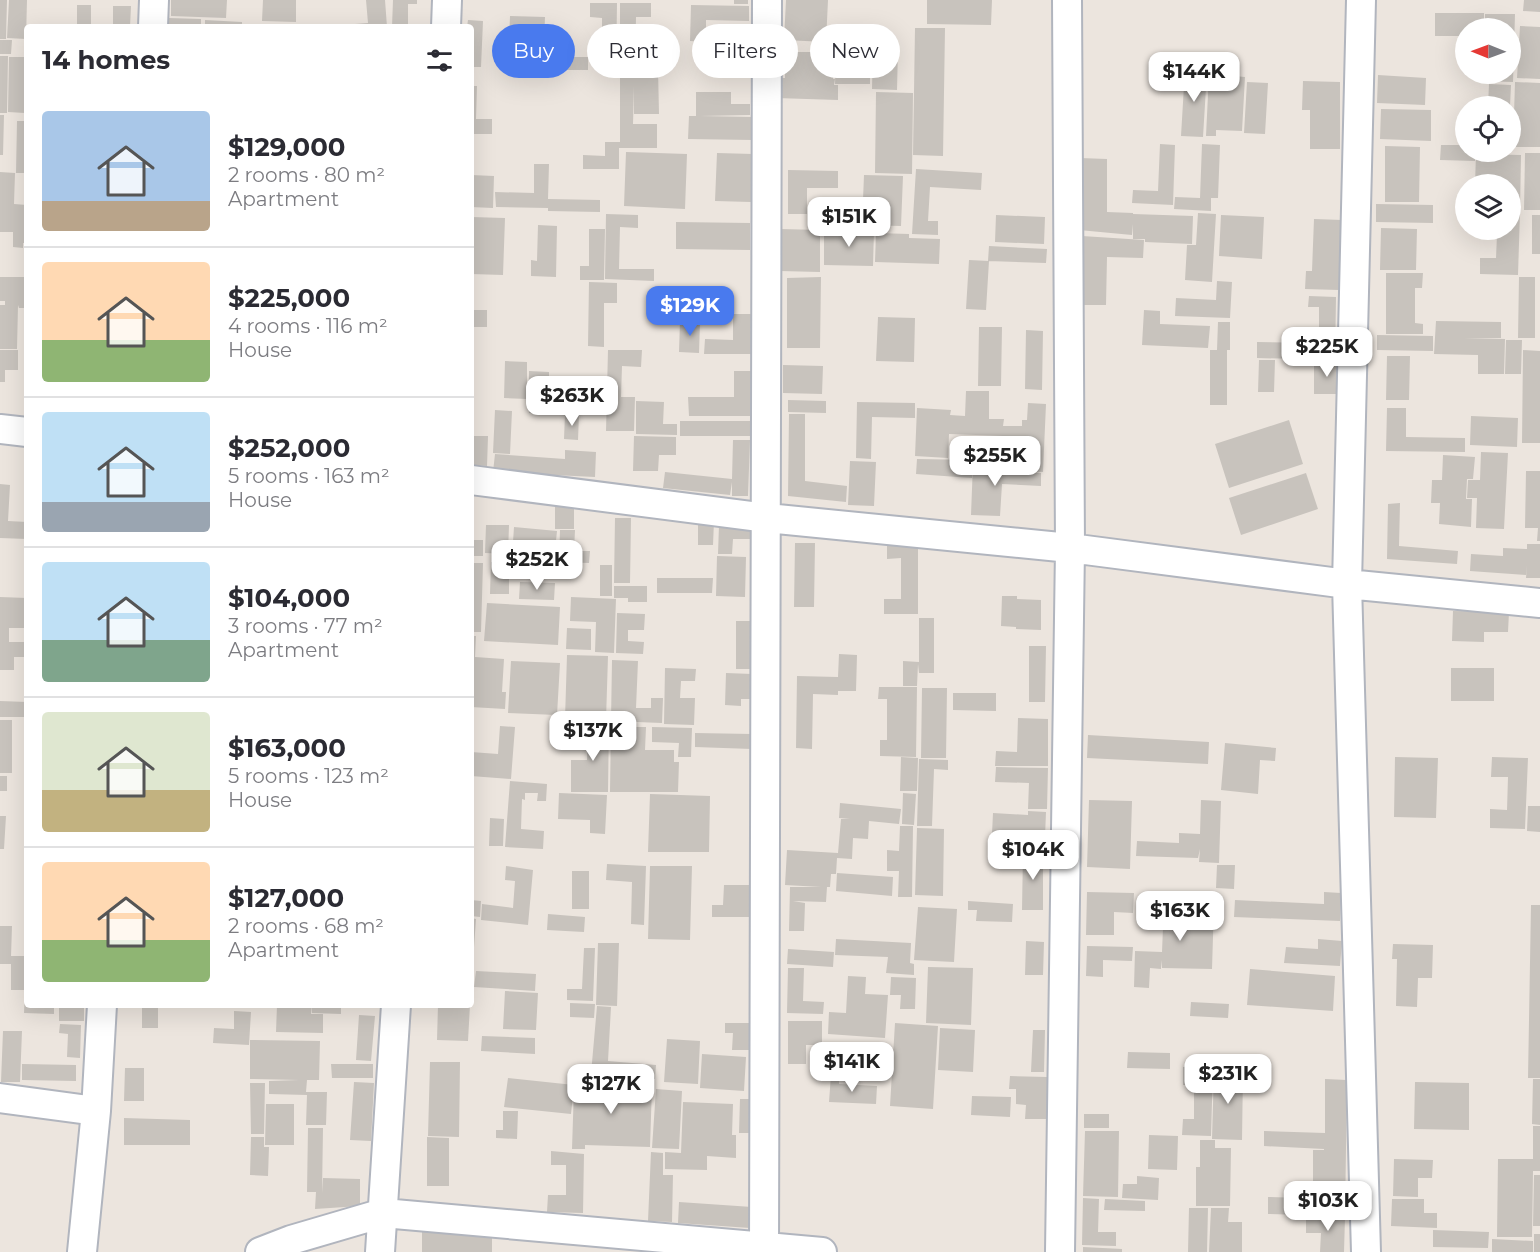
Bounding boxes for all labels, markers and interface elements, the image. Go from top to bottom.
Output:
north arrow [1455,18,1521,84]
map controls [1455,18,1521,240]
chip: Buy [492,24,575,78]
chip: Rent [587,24,680,78]
chip: Filters [692,24,798,78]
chip: New [810,24,900,78]
text: 14 homes [42,44,170,76]
icon: filters [423,44,456,77]
pin: $144K [1152,52,1236,103]
text: $144K [1163,59,1225,83]
button: locate [1455,96,1521,162]
text: $129,000 [228,131,346,163]
icon: home [90,135,162,207]
text: 2 rooms · 80 m² [228,163,385,187]
button: layers [1455,174,1521,240]
text: Apartment [228,187,339,211]
pin: $151K [807,197,891,248]
text: $151K [822,204,876,228]
text: $225,000 [228,282,350,314]
icon: home [90,286,162,358]
pin: $129K [648,286,732,337]
text: $129K [660,293,720,317]
text: 4 rooms · 116 m² [228,314,388,338]
pin: $225K [1285,327,1369,378]
text: $225K [1295,334,1359,358]
text: House [228,338,292,362]
pin: $263K [530,376,614,427]
text: $263K [540,383,604,407]
text: $252,000 [228,432,350,464]
icon: home [90,436,162,508]
pin: $255K [953,436,1037,487]
text: $255K [963,443,1027,467]
text: 5 rooms · 163 m² [228,464,390,488]
text: House [228,488,292,512]
pin: $252K [495,540,579,591]
text: $252K [506,547,568,571]
text: $104,000 [228,582,350,614]
icon: home [90,586,162,658]
text: 3 rooms · 77 m² [228,614,383,638]
text: Apartment [228,638,339,662]
pin: $137K [551,711,635,762]
text: $137K [563,718,623,742]
text: $163,000 [228,732,346,764]
icon: home [90,736,162,808]
text: 5 rooms · 123 m² [228,764,389,788]
text: House [228,788,292,812]
pin: $104K [991,830,1075,881]
text: $104K [1002,837,1064,861]
text: $127,000 [228,882,344,914]
icon: home [90,886,162,958]
pin: $163K [1138,891,1222,942]
text: $163K [1150,898,1210,922]
text: 2 rooms · 68 m² [228,914,384,938]
text: Apartment [228,938,339,962]
pin: $141K [810,1042,894,1093]
text: $141K [824,1049,880,1073]
pin: $231K [1186,1054,1270,1105]
text: $231K [1198,1061,1258,1085]
pin: $127K [569,1064,653,1115]
text: $127K [581,1071,641,1095]
pin: $103K [1286,1181,1370,1232]
text: $103K [1298,1188,1358,1212]

